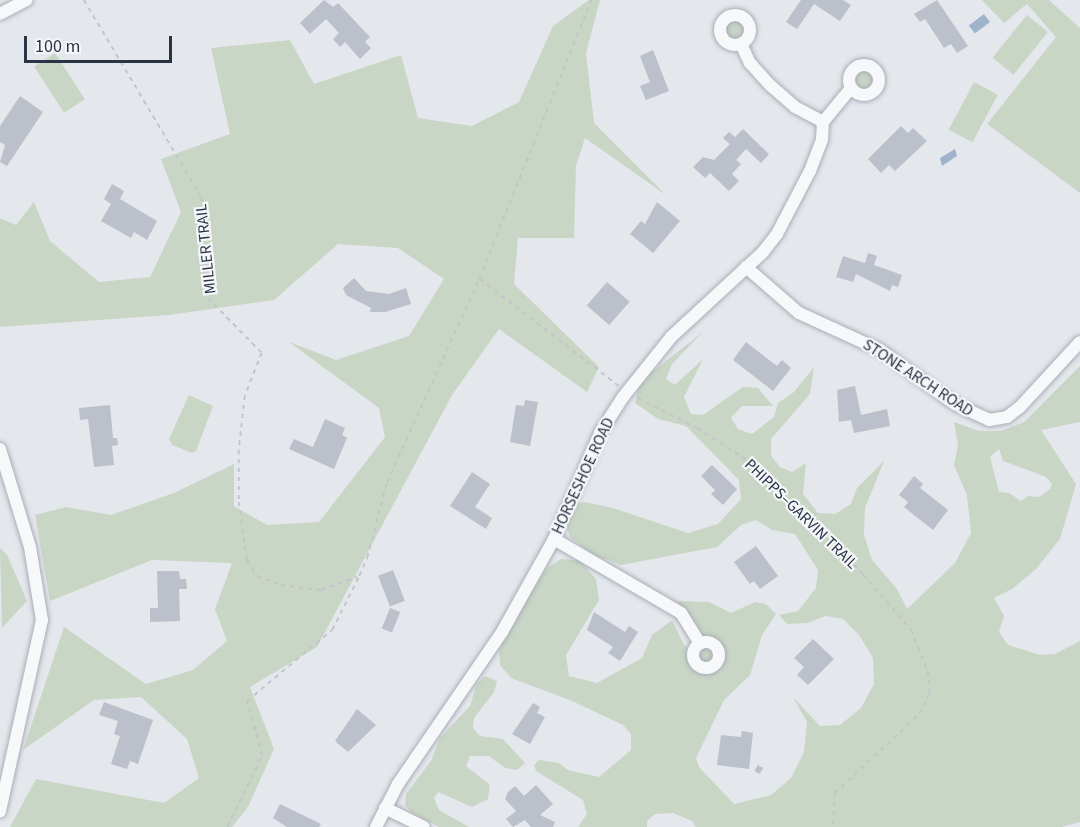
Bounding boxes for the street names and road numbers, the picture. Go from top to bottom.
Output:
street label: MILLER TRAIL [192,203,220,295]
street label: STONE ARCH ROAD [859,335,977,421]
street label: HORSESHOE ROAD [548,415,618,537]
street label: PHIPPS–GARVIN TRAIL [740,455,862,573]

